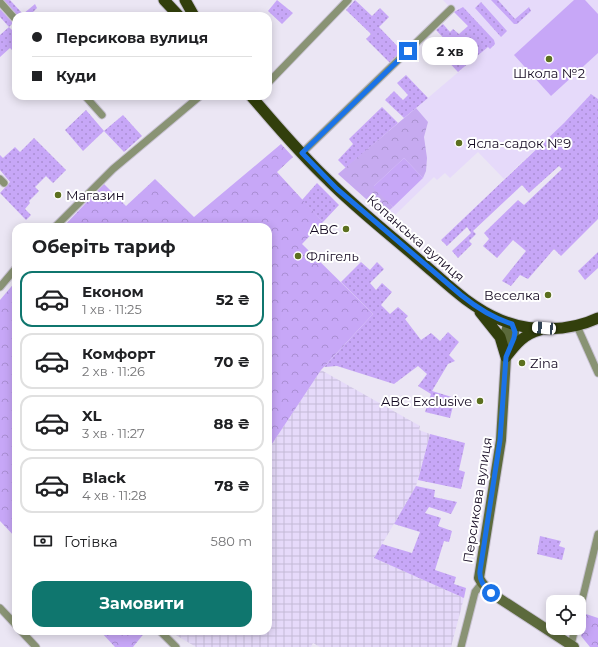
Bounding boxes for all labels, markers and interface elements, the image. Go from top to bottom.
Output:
text: Персикова вулиця [56,28,208,47]
callout: 2 хв [422,37,478,65]
route end [399,42,417,60]
text: 2 хв [436,43,464,59]
marker: Школа №2 [544,54,554,64]
place label: Школа №2 [513,65,585,81]
text: Куди [56,66,96,85]
place label: Ясла-садок №9 [467,135,571,151]
marker: Ясла-садок №9 [454,138,464,148]
place label: Магазин [66,187,125,203]
marker: Магазин [53,190,63,200]
street label: Копанська вулиця [364,191,468,285]
place label: ABC [310,221,338,237]
marker: ABC [341,224,351,234]
text: Оберіть тариф [32,236,176,258]
place label: Флігель [306,248,359,264]
marker: Флігель [293,251,303,261]
icon: car [34,281,70,317]
text: Економ [82,282,144,301]
place label: Веселка [484,287,540,303]
text: 52 ₴ [216,290,250,309]
marker: Веселка [543,290,553,300]
text: 1 хв · 11:25 [82,301,142,317]
car [532,321,556,335]
icon: car [34,343,70,379]
text: Комфорт [82,344,155,363]
text: 70 ₴ [214,352,250,371]
place label: Zina [530,355,558,371]
marker: Zina [517,358,527,368]
text: 2 хв · 11:26 [82,363,145,379]
place label: ABC Exclusive [381,393,472,409]
marker: ABC Exclusive [475,396,485,406]
icon: car [34,405,70,441]
text: XL [82,406,101,425]
text: 88 ₴ [214,414,250,433]
text: 3 хв · 11:27 [82,425,145,441]
street label: Персикова вулиця [459,436,495,564]
icon: car [34,467,70,503]
text: Black [82,468,126,487]
text: 78 ₴ [214,476,250,495]
text: 4 хв · 11:28 [82,487,147,503]
icon: cash [32,530,54,552]
text: Готівка [64,532,118,551]
text: 580 m [211,533,252,549]
button: Замовити [32,581,252,627]
route start [482,584,500,602]
map controls [546,595,586,635]
button: locate [546,595,586,635]

